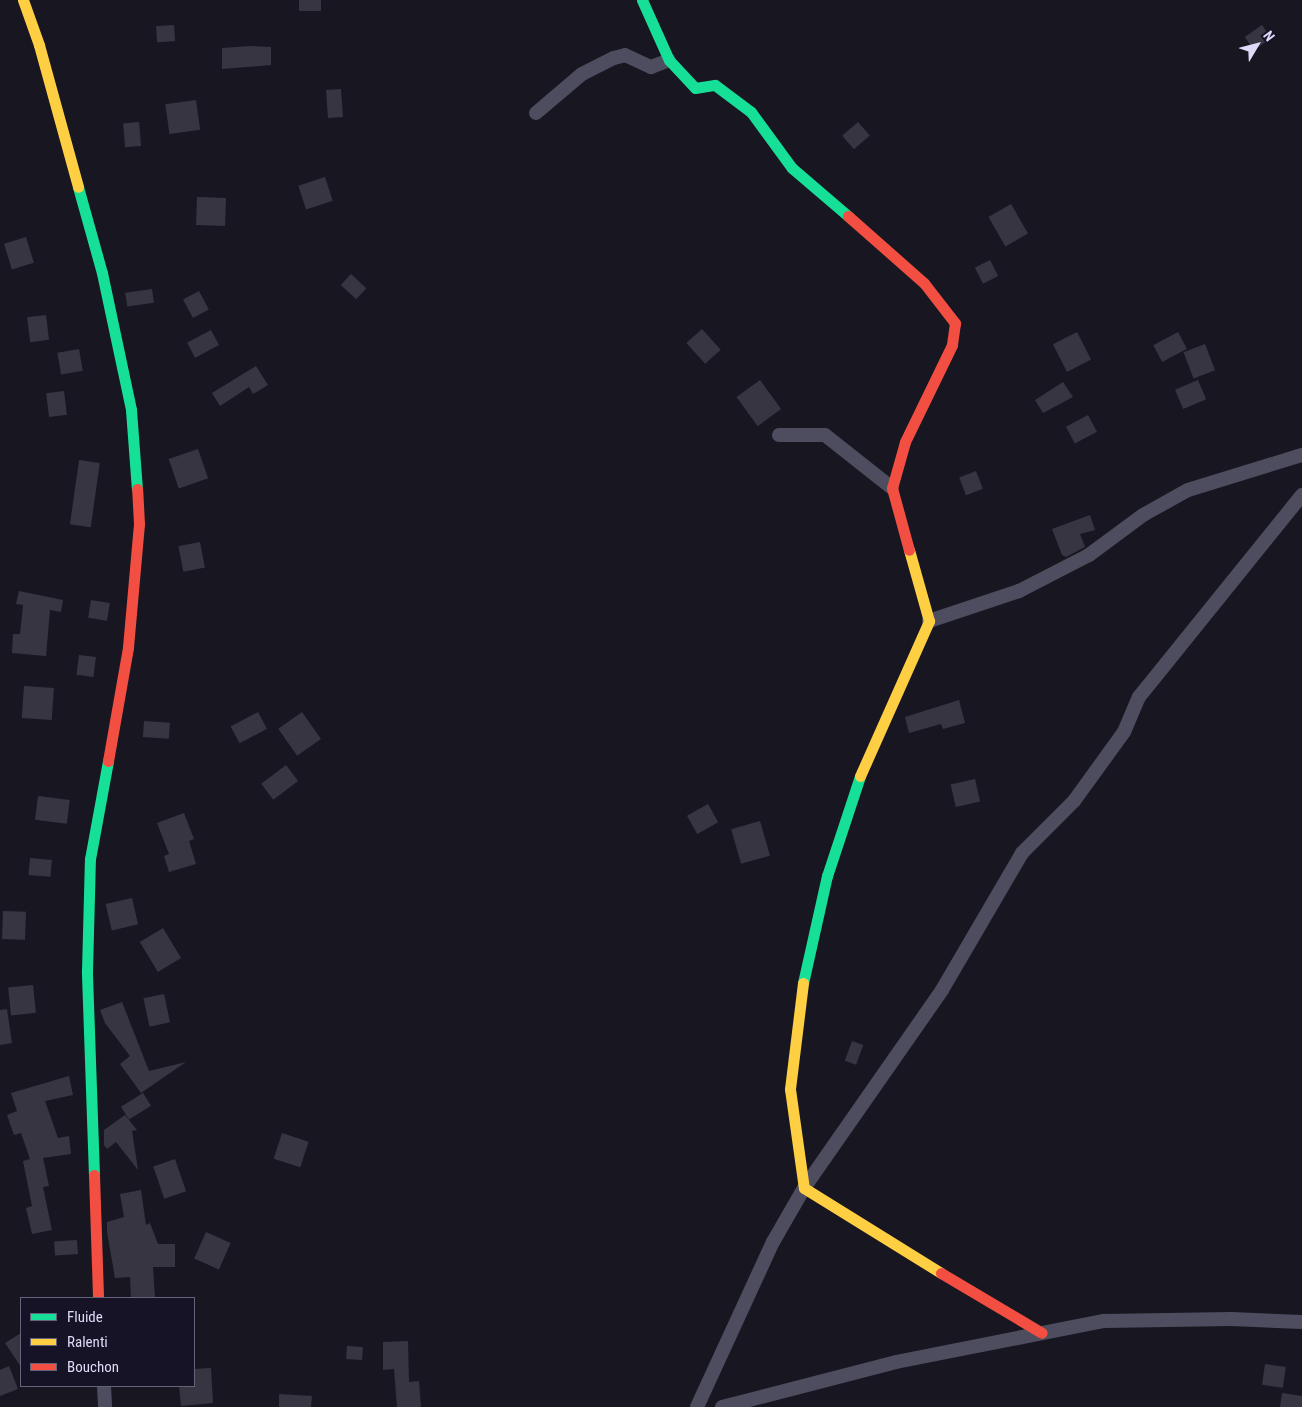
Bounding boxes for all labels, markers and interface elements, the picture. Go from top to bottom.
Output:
north arrow [1232,20,1282,70]
text: N [1260,28,1278,44]
legend [20,1297,195,1387]
text: Fluide [67,1308,103,1326]
text: Ralenti [67,1333,108,1351]
text: Bouchon [67,1358,119,1376]

